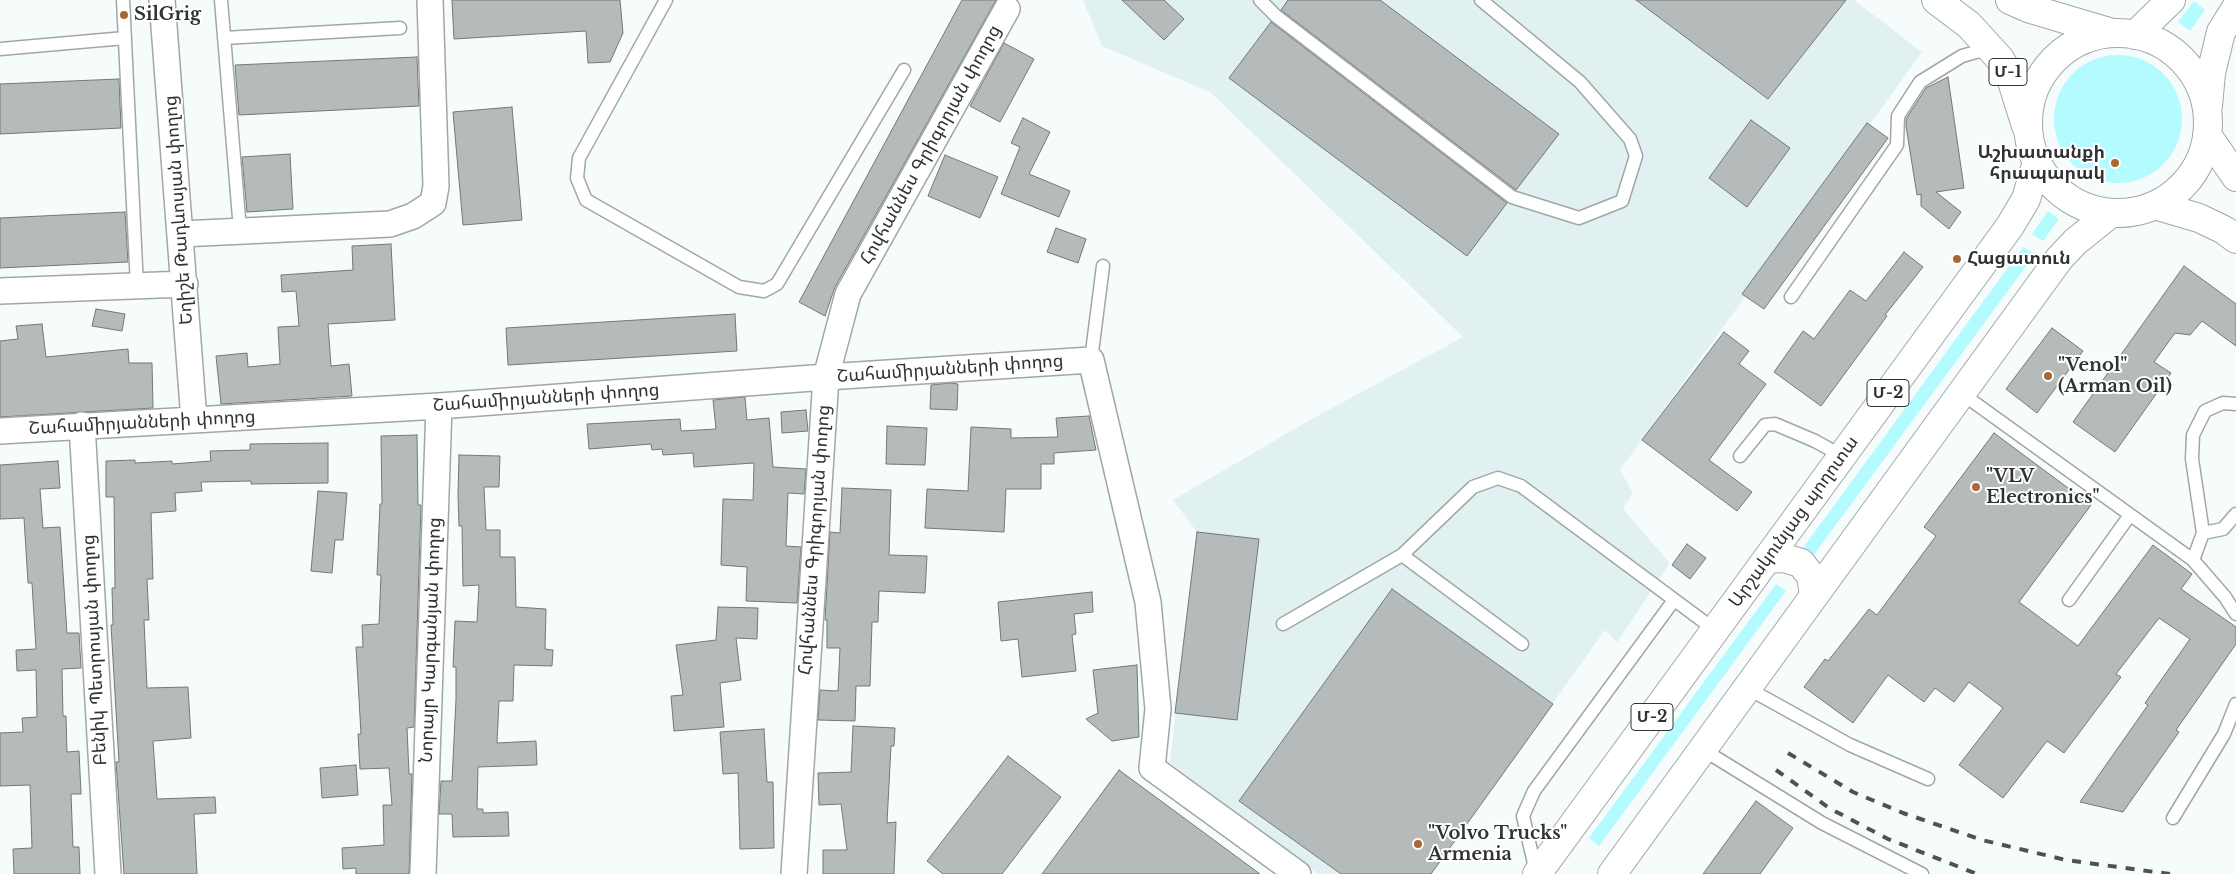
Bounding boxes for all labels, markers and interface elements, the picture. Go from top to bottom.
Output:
place label: SilGrig [134,4,201,26]
marker: SilGrig [118,9,130,21]
street label: Հովհաննես Գրիգորյան փողոց [856,21,1006,269]
road number: Մ-1 [1989,58,2027,86]
street label: Եղիշե Թադևոսյան փողոց [160,95,198,325]
place label: Աշխատանքի հրապարակ [1978,142,2105,184]
marker: Աշխատանքի հրապարակ [2109,157,2121,169]
place label: Հացատուն [1967,248,2071,270]
marker: Հացատուն [1951,253,1963,265]
street label: Շահամիրյանների փողոց [836,350,1064,388]
place label: "Venol" (Arman Oil) [2058,355,2172,398]
marker: "Venol" (Arman Oil) [2042,370,2054,382]
street label: Շահամիրյանների փողոց [432,379,660,417]
road number: Մ-2 [1867,379,1909,406]
street label: Հովհաննես Գրիգորյան փողոց [795,404,835,676]
street label: Շահամիրյանների փողոց [28,406,256,440]
street label: Արշակունյաց պողոտա [1725,432,1863,612]
place label: "VLV Electronics" [1986,466,2099,508]
marker: "VLV Electronics" [1970,481,1982,493]
street label: Նորայր Կարգանյան փողոց [416,517,446,763]
street label: Բենիկ Պետրոսյան փողոց [78,534,112,766]
road number: Մ-2 [1631,704,1673,730]
place label: "Volvo Trucks" Armenia [1428,823,1567,866]
marker: "Volvo Trucks" Armenia [1412,838,1424,850]

